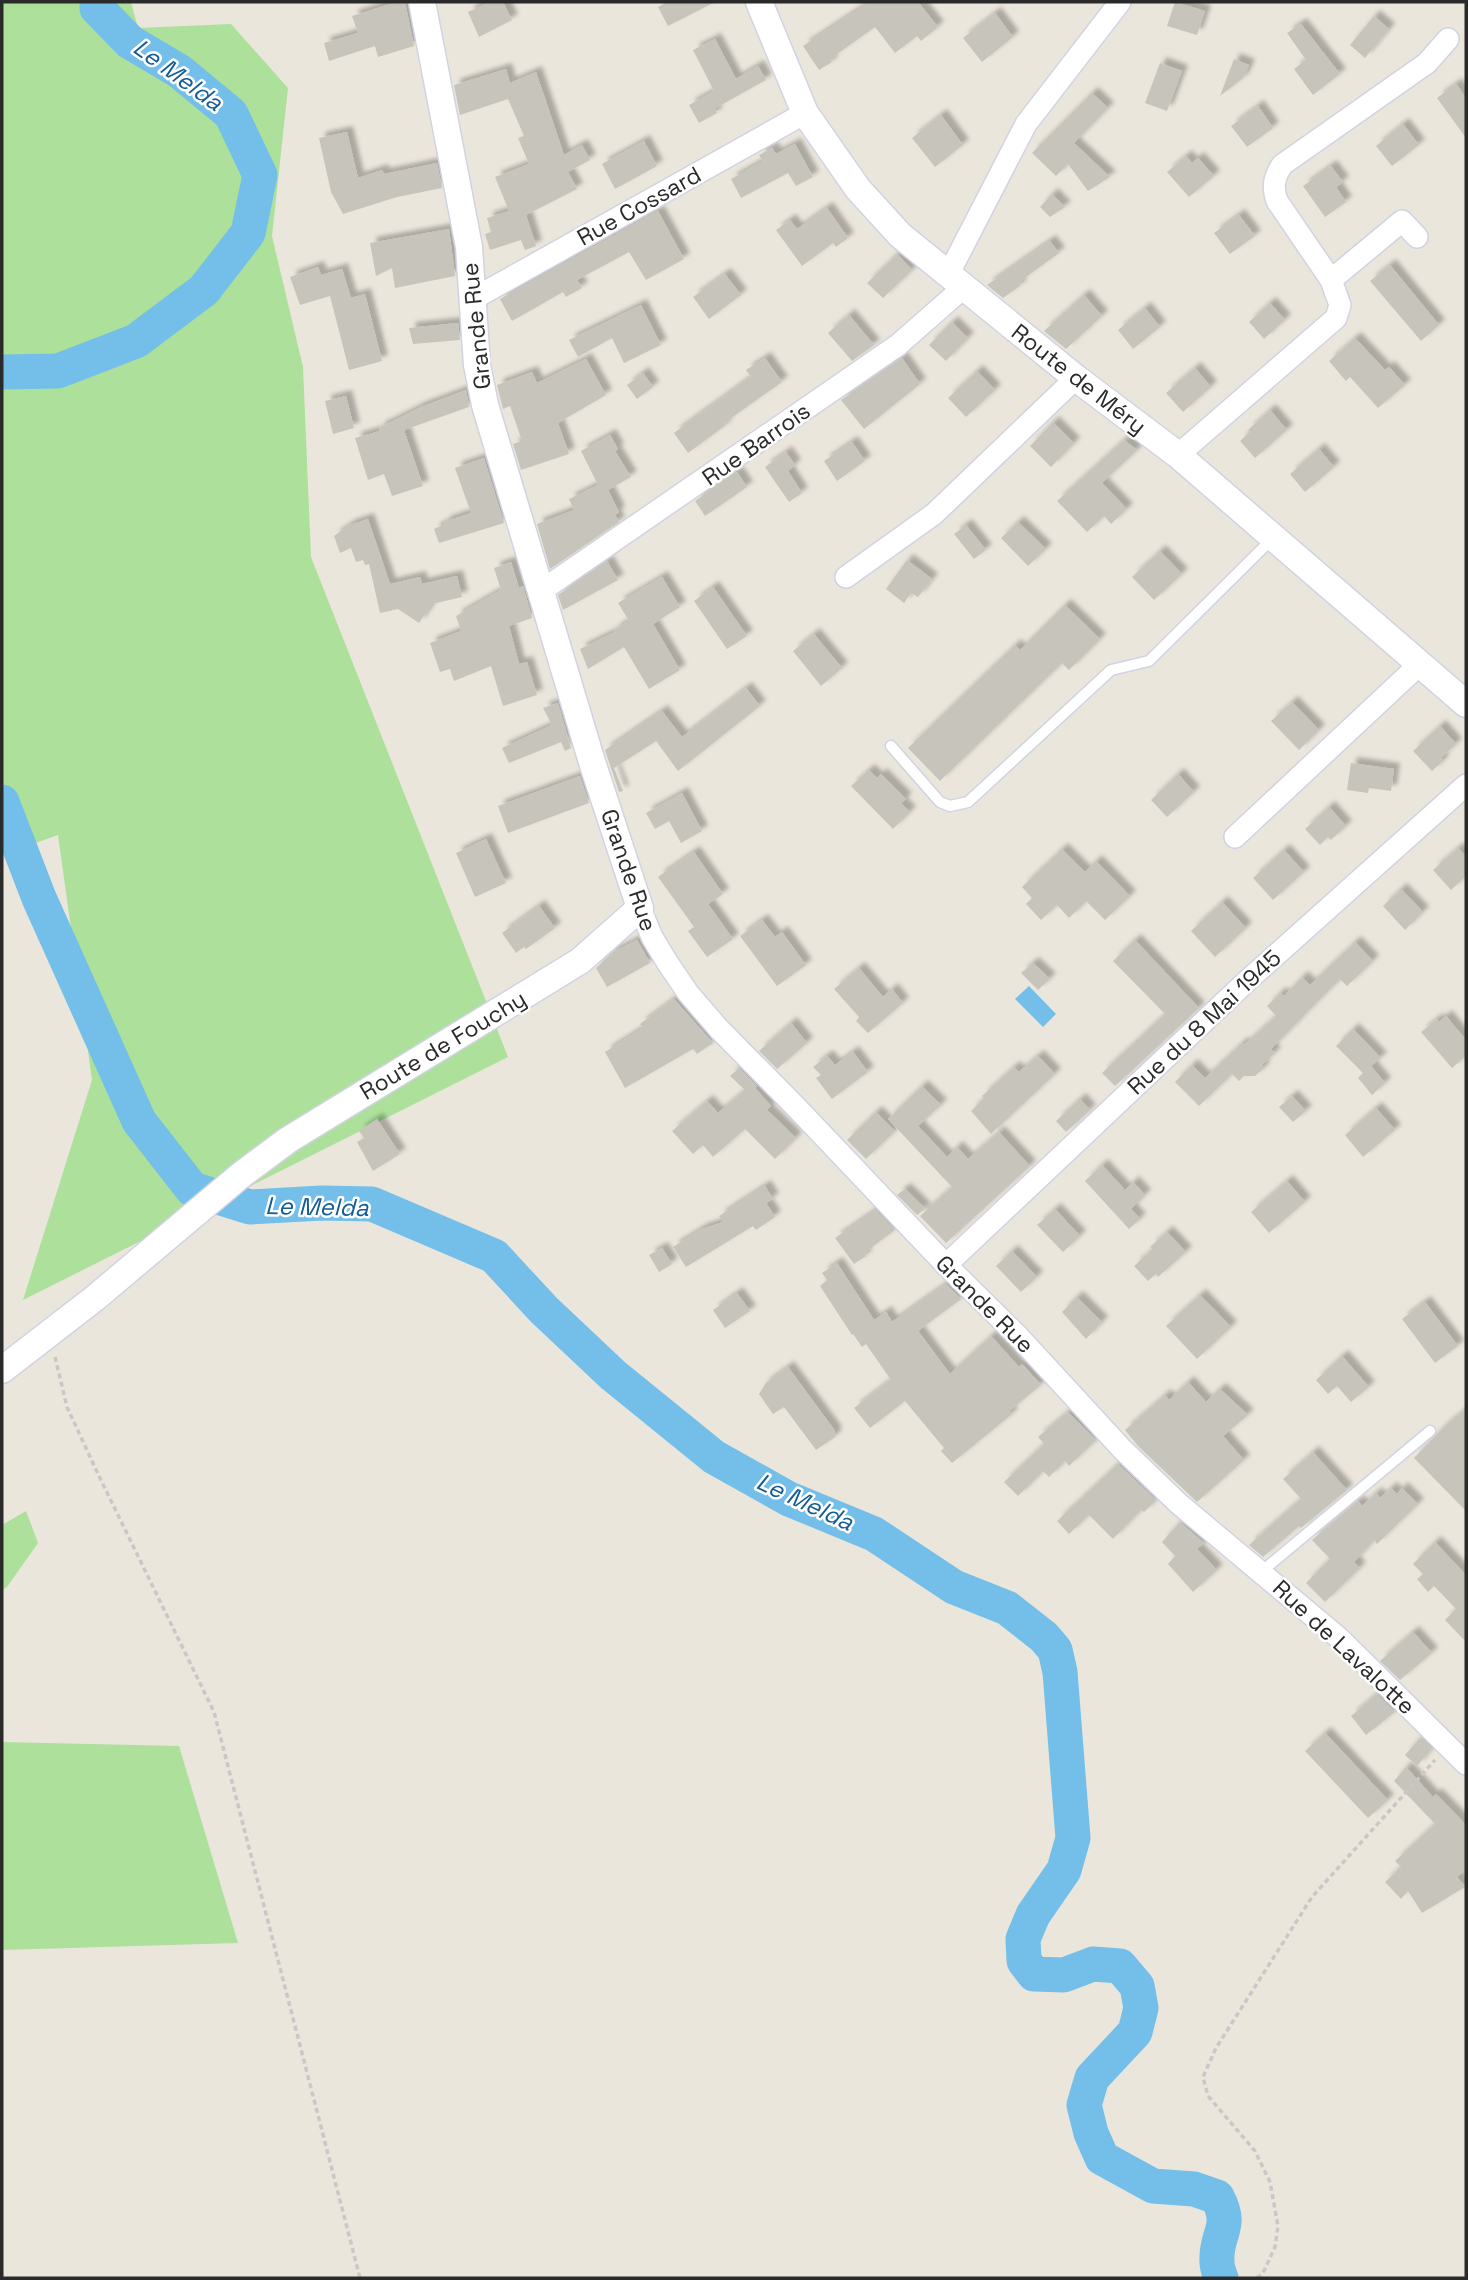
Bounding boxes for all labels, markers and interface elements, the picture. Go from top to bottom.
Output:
water label: Le Melda [127,32,229,118]
street label: Rue Cossard [572,160,706,252]
street label: Grande Rue [454,261,498,391]
street label: Route de Méry [1006,317,1152,441]
street label: Rue Barrois [696,396,816,492]
street label: Grande Rue [594,805,664,935]
street label: Rue du 8 Mai 1945 [1121,943,1287,1101]
street label: Route de Fouchy [354,983,532,1107]
water label: Le Melda [265,1190,369,1223]
street label: Grande Rue [929,1248,1041,1360]
water label: Le Melda [752,1466,859,1538]
street label: Rue de Lavalotte [1266,1573,1422,1721]

